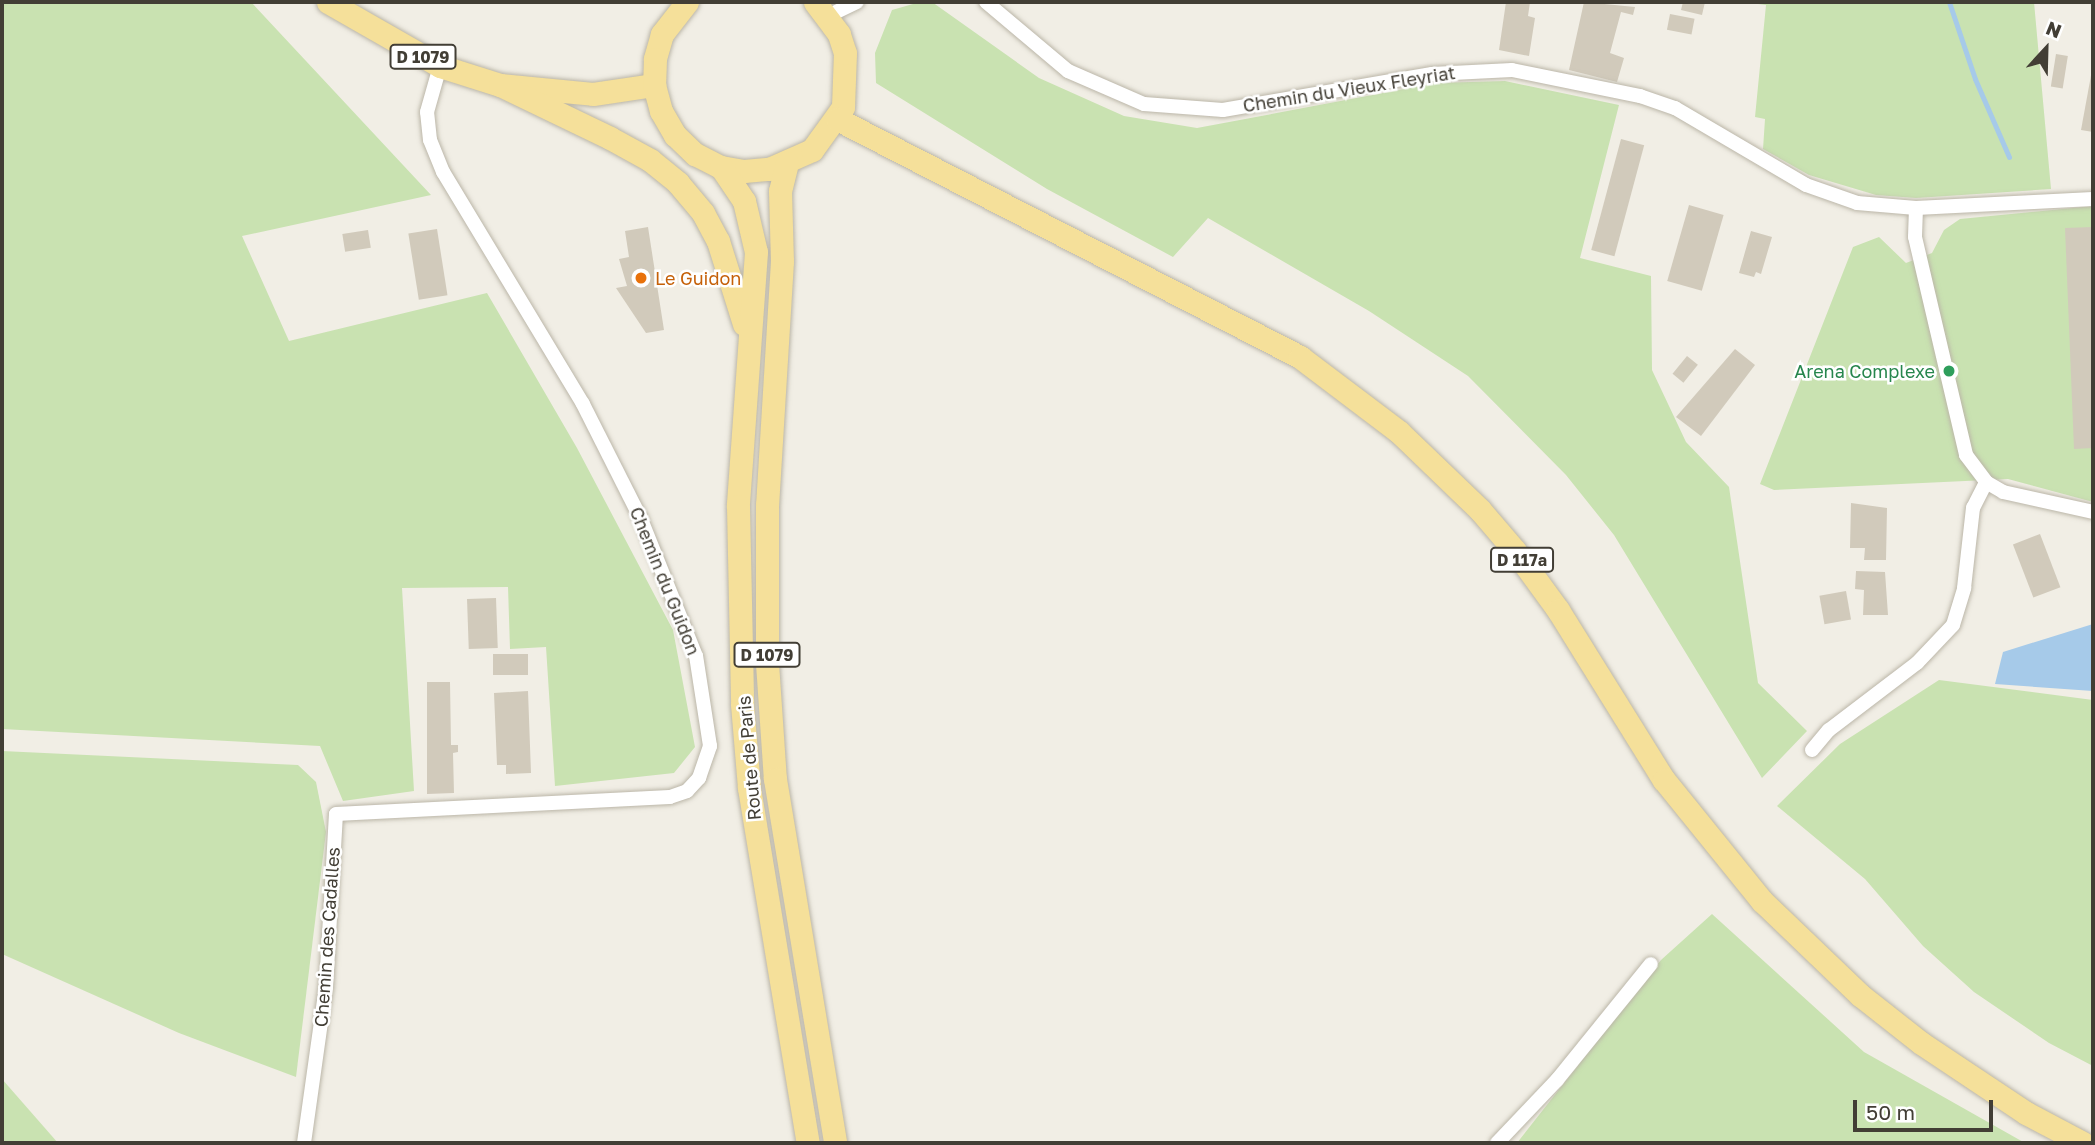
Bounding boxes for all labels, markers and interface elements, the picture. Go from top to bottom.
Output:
north arrow [2011,14,2081,84]
text: N [2043,16,2065,42]
road number: D 1079 [388,44,458,69]
street label: Chemin du Vieux Fleyriat [1241,62,1457,116]
place label: Le Guidon [655,267,741,289]
marker: Le Guidon [633,270,649,286]
place label: Arena Complexe [1794,360,1935,382]
marker: Arena Complexe [1941,363,1957,379]
street label: Chemin du Guidon [625,504,705,658]
road number: D 117a [1489,548,1555,572]
road number: D 1079 [732,642,802,668]
street label: Route de Paris [733,695,765,821]
street label: Chemin des Cadalles [310,846,344,1028]
scale bar [1857,1086,1997,1130]
text: 50 m [1866,1099,1915,1125]

